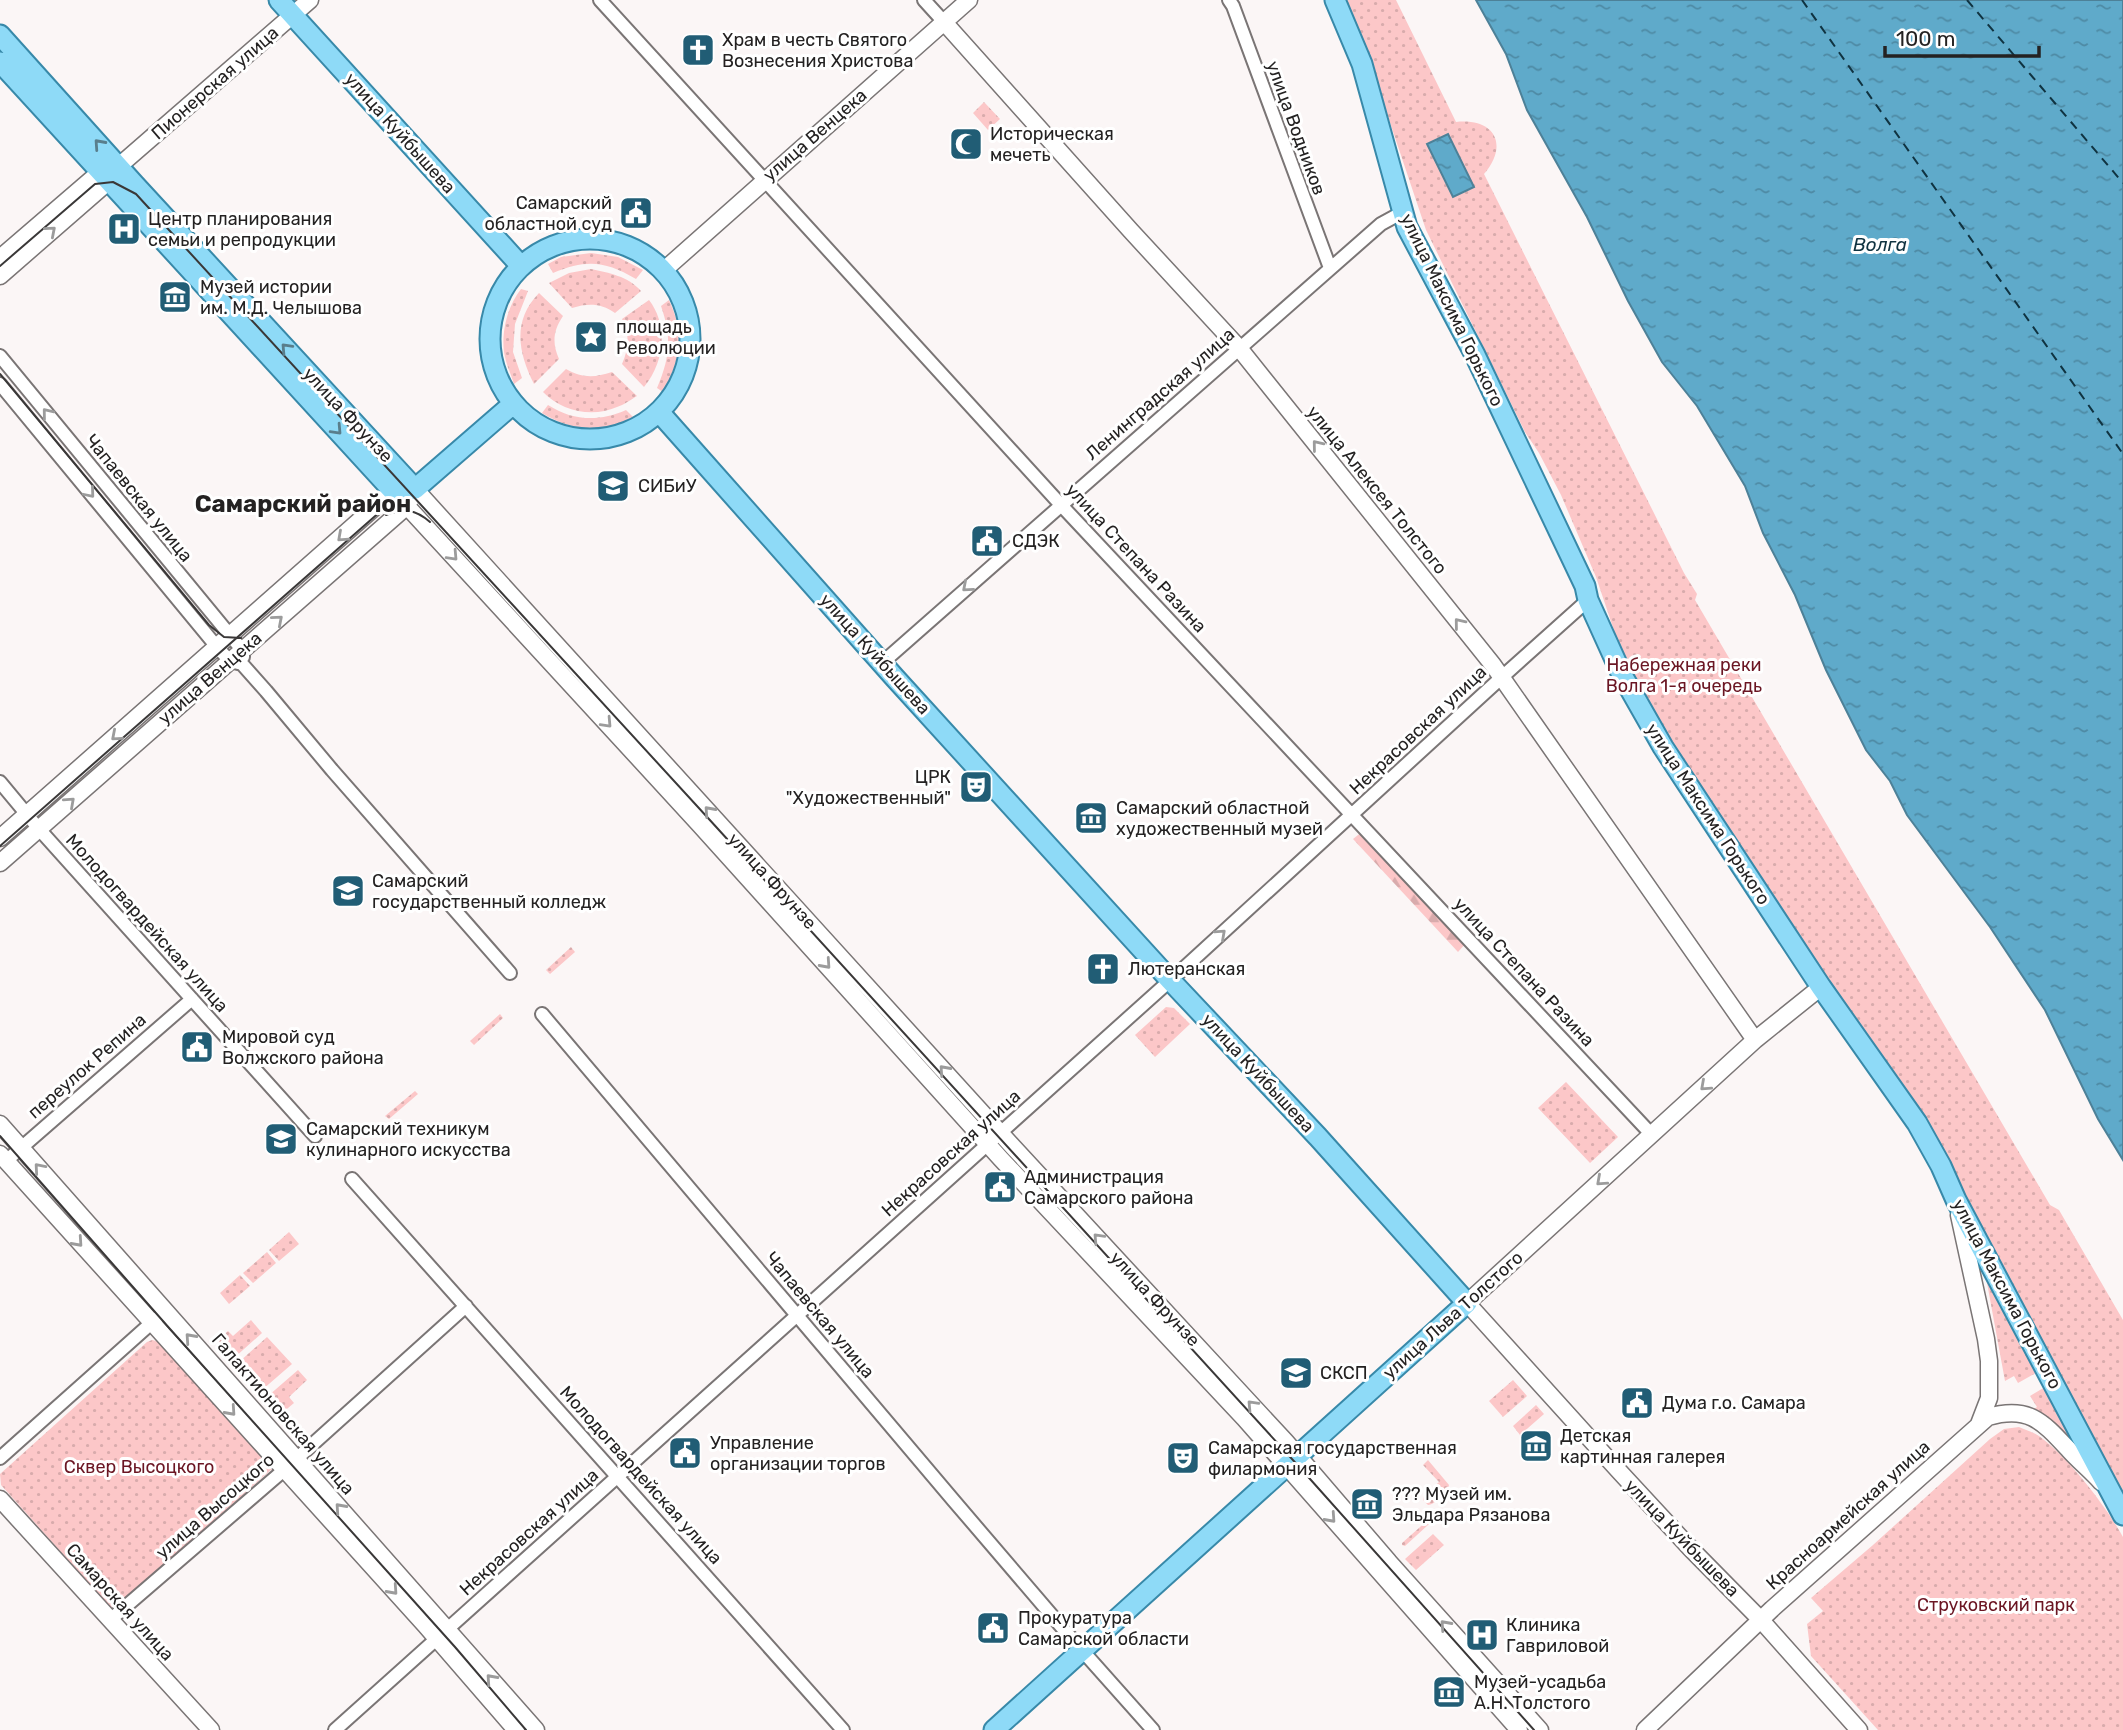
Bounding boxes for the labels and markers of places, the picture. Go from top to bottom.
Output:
place label: Храм в честь Святого Вознесения Христова [722,29,913,72]
church icon: Храм в честь Святого Вознесения Христова [679,31,717,69]
place label: Историческая мечеть [990,123,1114,166]
mosque icon: Историческая мечеть [947,125,985,163]
place label: Самарский областной суд [484,192,612,235]
public building icon: Самарский областной суд [617,194,655,232]
place label: Центр планирования семьи и репродукции [148,208,336,251]
hospital icon: Центр планирования семьи и репродукции [105,210,143,248]
place label: Музей истории им. М.Д. Челышова [200,276,362,319]
museum icon: Музей истории им. М.Д. Челышова [156,278,194,316]
place label: площадь Революции [616,316,716,359]
place icon: площадь Революции [572,318,610,356]
school or university icon: СИБиУ [594,467,632,505]
place label: СИБиУ [638,475,697,497]
public building icon: СДЭК [968,522,1006,560]
place label: СДЭК [1012,530,1060,552]
place label: ЦРК "Художественный" [786,766,951,809]
theatre icon: ЦРК "Художественный" [957,768,995,806]
place label: Самарский областной художественный музей [1116,797,1323,840]
museum icon: Самарский областной художественный музей [1072,799,1110,837]
place label: Самарский государственный колледж [372,870,606,913]
school or university icon: Самарский государственный колледж [329,872,367,910]
church icon: Лютеранская [1084,950,1122,988]
place label: Лютеранская [1128,958,1245,980]
place label: Мировой суд Волжского района [222,1026,384,1069]
public building icon: Мировой суд Волжского района [178,1028,216,1066]
place label: Самарский техникум кулинарного искусства [306,1118,511,1161]
school or university icon: Самарский техникум кулинарного искусства [262,1120,300,1158]
place label: Администрация Самарского района [1024,1166,1194,1209]
public building icon: Администрация Самарского района [981,1168,1019,1206]
school or university icon: СКСП [1277,1354,1315,1392]
place label: СКСП [1320,1362,1368,1384]
public building icon: Дума г.о. Самара [1618,1384,1656,1422]
place label: Дума г.о. Самара [1662,1392,1806,1414]
place label: Детская картинная галерея [1560,1425,1725,1468]
museum icon: Детская картинная галерея [1517,1427,1555,1465]
place label: Управление организации торгов [710,1432,886,1475]
public building icon: Управление организации торгов [666,1434,704,1472]
place label: Самарская государственная филармония [1208,1437,1457,1480]
theatre icon: Самарская государственная филармония [1164,1439,1202,1477]
place label: ??? Музей им. Эльдара Рязанова [1392,1483,1550,1526]
museum icon: ??? Музей им. Эльдара Рязанова [1348,1485,1386,1523]
place label: Прокуратура Самарской области [1018,1607,1189,1650]
public building icon: Прокуратура Самарской области [974,1609,1012,1647]
place label: Клиника Гавриловой [1506,1614,1609,1657]
hospital icon: Клиника Гавриловой [1463,1616,1501,1654]
place label: Музей-усадьба А.Н. Толстого [1474,1671,1606,1714]
museum icon: Музей-усадьба А.Н. Толстого [1430,1673,1468,1711]

